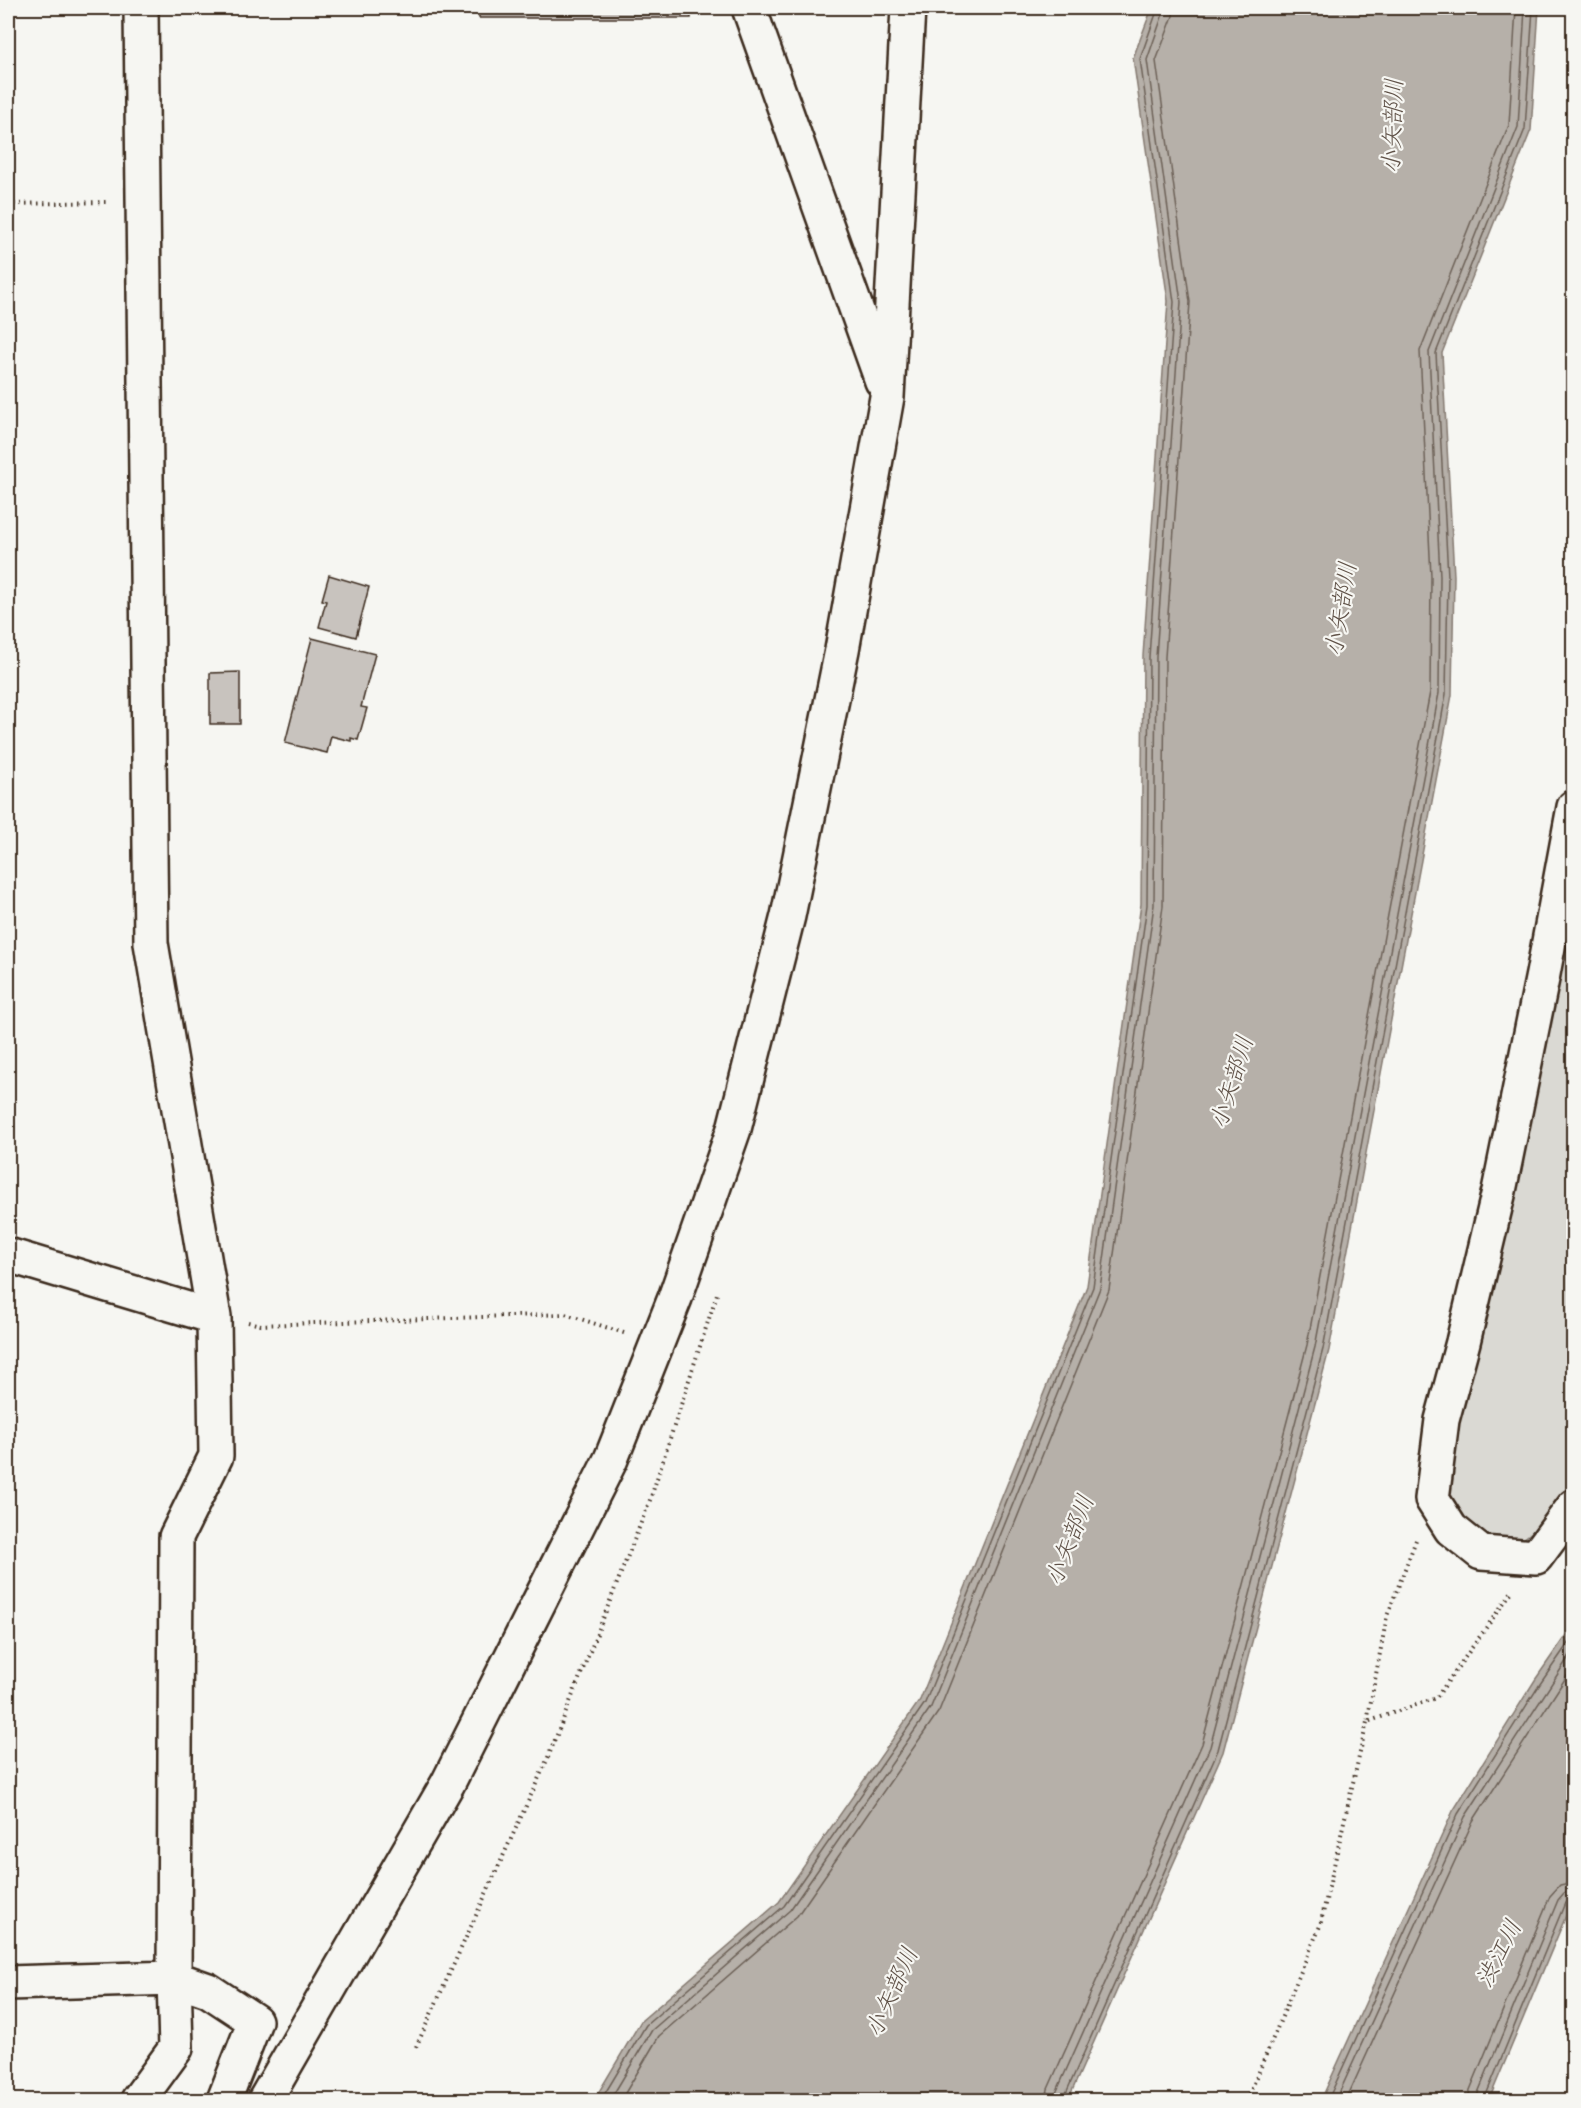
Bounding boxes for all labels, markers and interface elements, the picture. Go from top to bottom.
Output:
water label: 小矢部川 [1376,78,1408,174]
water label: 小矢部川 [1318,559,1362,659]
water label: 小矢部川 [1203,1032,1259,1132]
water label: 小矢部川 [1038,1490,1100,1590]
water label: 渋江川 [1469,1914,1527,1992]
water label: 小矢部川 [858,1942,924,2042]

